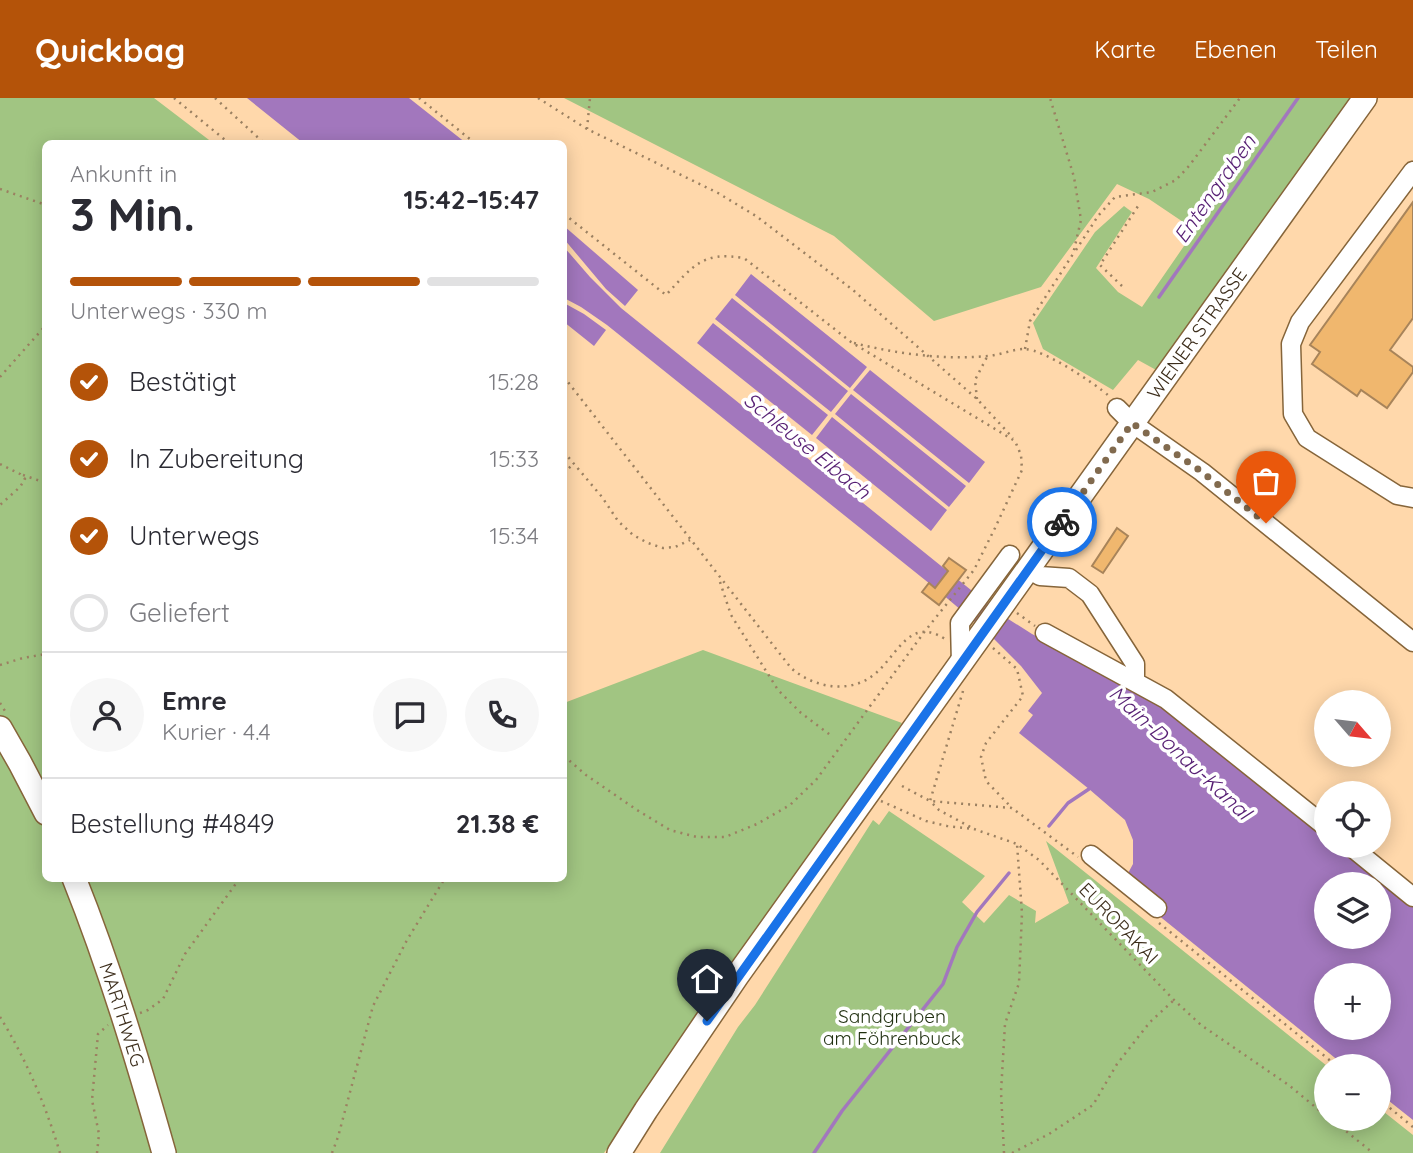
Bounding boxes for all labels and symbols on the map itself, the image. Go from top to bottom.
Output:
water label: Entengraben [1168,129,1261,247]
street label: WIENER STRASSE [1142,263,1252,404]
water label: Schleuse Eibach [739,386,877,505]
pin [1236,451,1296,523]
courier [1027,487,1097,557]
water label: Main-Donau-Kanal [1104,680,1259,826]
north arrow [1314,690,1391,766]
street label: EUROPAKAI [1074,877,1164,969]
pin [677,949,737,1021]
street label: MARTHWEG [94,959,150,1070]
park label: Sandgruben am Föhrenbuck [823,1004,961,1050]

